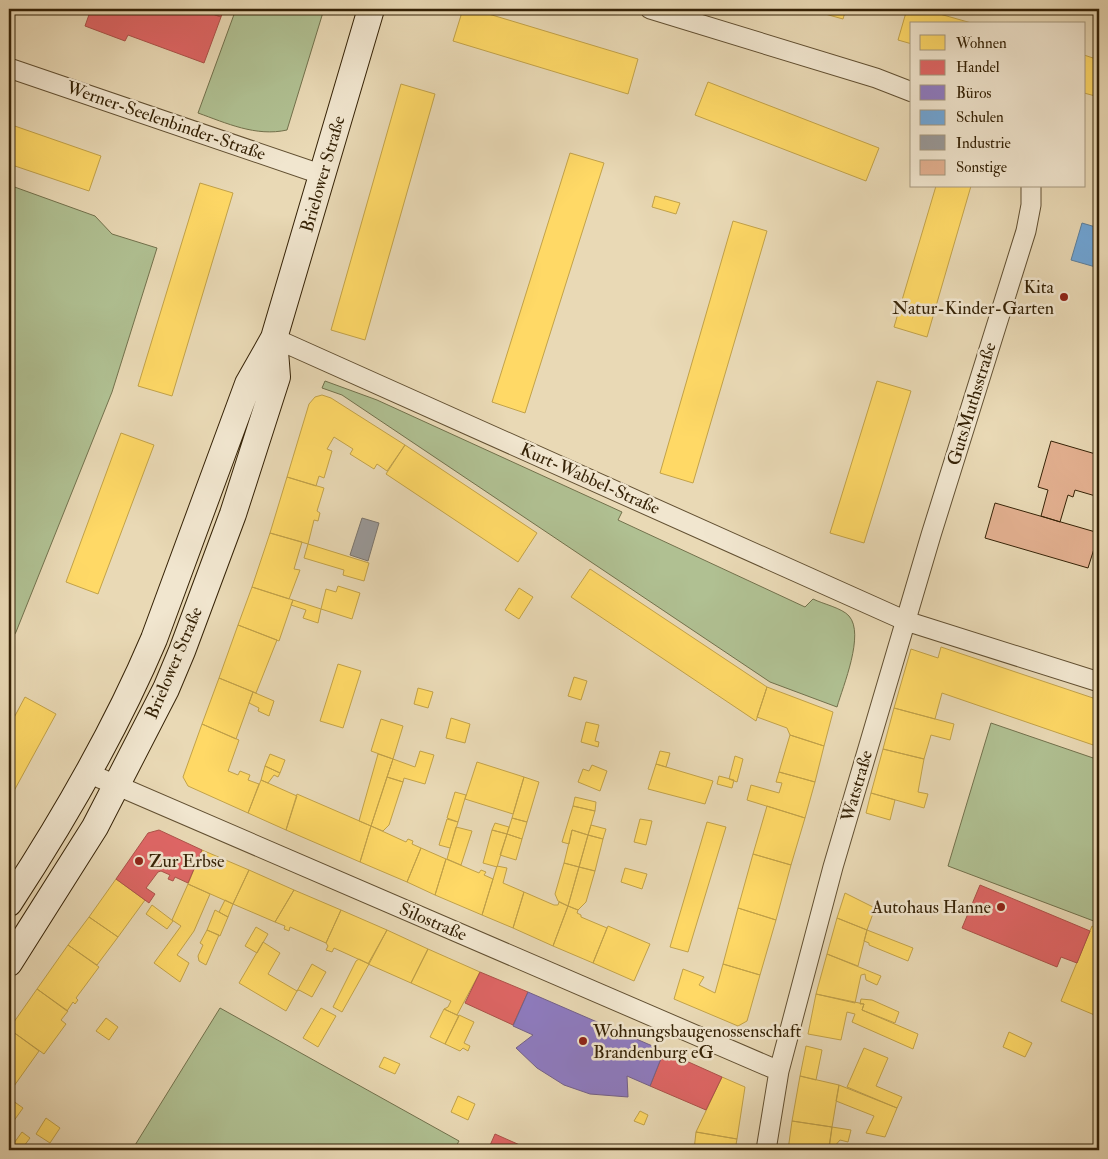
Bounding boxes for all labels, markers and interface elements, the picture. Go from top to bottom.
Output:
legend [910,22,1086,188]
text: Wohnen [955,34,1007,53]
text: Handel [956,58,1000,77]
street label: Werner-Seelenbinder-Straße [62,76,269,166]
text: Büros [956,84,992,103]
text: Schulen [956,108,1004,127]
street label: Brielower Straße [295,113,351,235]
text: Industrie [956,134,1011,153]
text: Sonstige [956,158,1007,177]
place label: Kita Natur-Kinder-Garten [892,276,1055,320]
marker: Kita Natur-Kinder-Garten [1058,291,1070,303]
street label: GutsMuthsstraße [942,339,1002,468]
street label: Kurt-Wabbel-Straße [517,438,664,520]
street label: Brielower Straße [140,603,208,723]
street label: Watstraße [836,747,878,825]
place label: Zur Erbse [149,850,225,873]
marker: Zur Erbse [133,855,145,867]
place label: Autohaus Hanne [871,896,991,919]
street label: Silostraße [396,897,471,947]
marker: Autohaus Hanne [995,901,1007,913]
place label: Wohnungsbaugenossenschaft Brandenburg eG [592,1020,802,1064]
marker: Wohnungsbaugenossenschaft Brandenburg eG [577,1035,589,1047]

